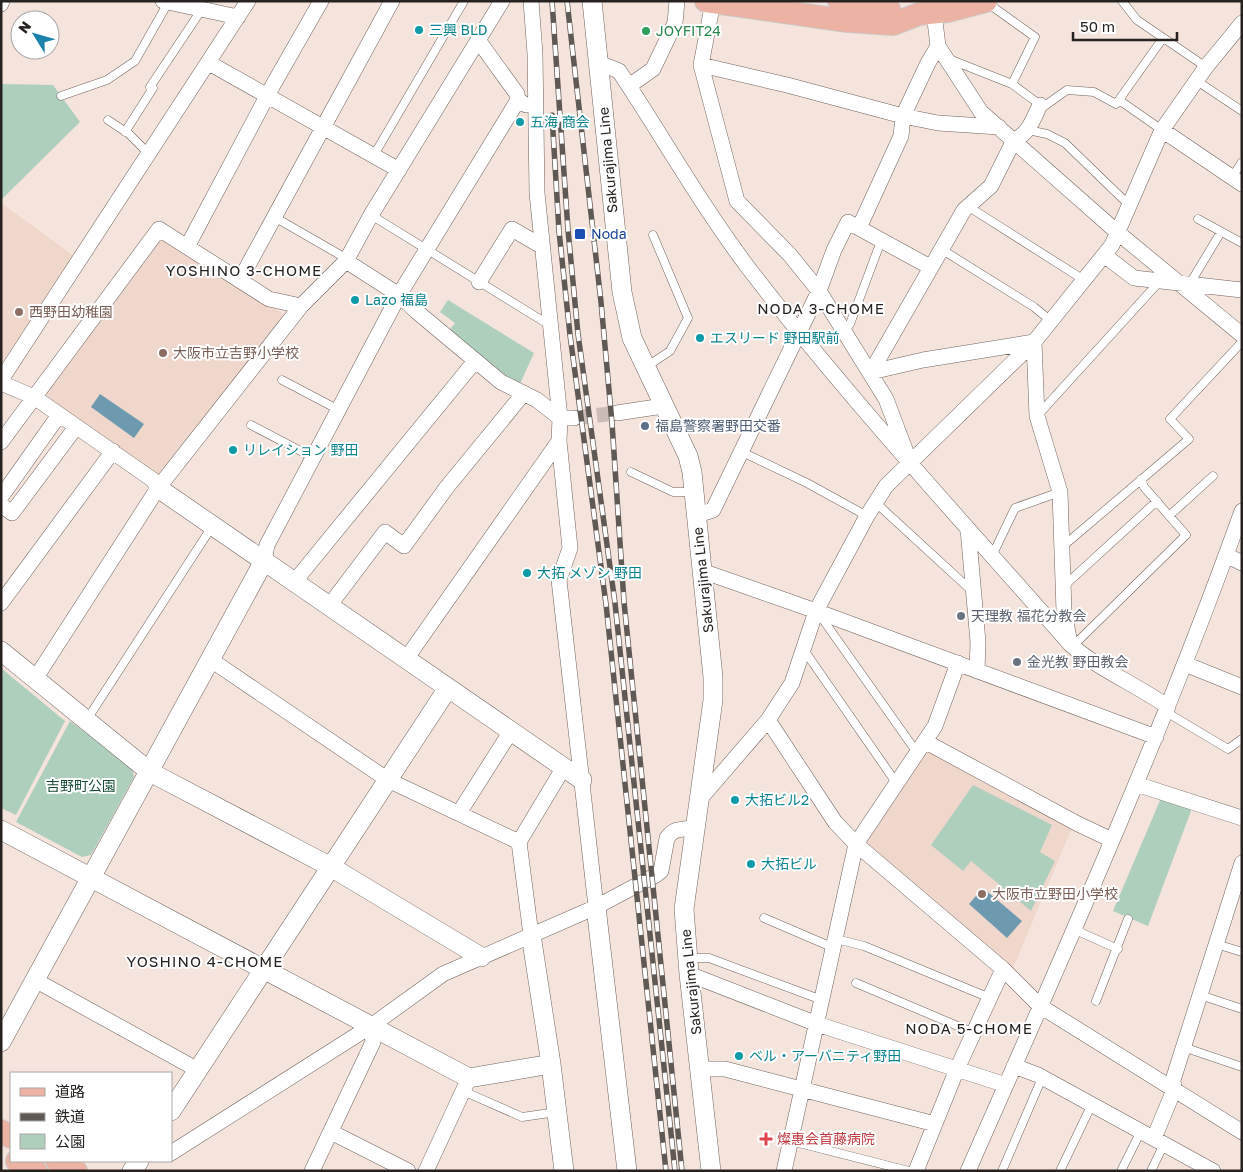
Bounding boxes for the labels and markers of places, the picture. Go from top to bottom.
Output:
place label: 三興 BLD [429,21,488,38]
place label: JOYFIT24 [656,22,721,39]
marker: 三興 BLD [413,24,425,36]
marker: JOYFIT24 [640,25,652,37]
place label: 五海 商会 [530,113,590,130]
marker: 五海 商会 [514,116,526,128]
place label: Noda [591,225,627,242]
marker: Noda [573,227,587,241]
place label: Lazo 福島 [365,291,428,308]
marker: Lazo 福島 [349,294,361,306]
place label: 西野田幼稚園 [29,303,113,320]
marker: 西野田幼稚園 [13,306,25,318]
place label: エスリード 野田駅前 [710,329,840,346]
marker: エスリード 野田駅前 [694,332,706,344]
place label: 大阪市立吉野小学校 [173,344,299,361]
marker: 大阪市立吉野小学校 [157,347,169,359]
place label: 福島警察署野田交番 [655,417,781,434]
marker: 福島警察署野田交番 [639,420,651,432]
place label: リレイション 野田 [243,441,359,458]
marker: リレイション 野田 [227,444,239,456]
place label: 大拓 メゾン 野田 [537,564,642,581]
marker: 大拓 メゾン 野田 [521,567,533,579]
place label: 天理教 福花分教会 [971,607,1087,624]
marker: 天理教 福花分教会 [955,610,967,622]
place label: 金光教 野田教会 [1027,653,1129,670]
marker: 金光教 野田教会 [1011,656,1023,668]
place label: 大拓ビル2 [745,791,809,808]
marker: 大拓ビル2 [729,794,741,806]
place label: 大拓ビル [761,855,817,872]
marker: 大拓ビル [745,858,757,870]
place label: 大阪市立野田小学校 [992,885,1118,902]
marker: 大阪市立野田小学校 [976,888,988,900]
place label: ベル・アーバニティ野田 [749,1047,901,1064]
marker: ベル・アーバニティ野田 [733,1050,745,1062]
place label: 燦惠会首藤病院 [777,1130,875,1147]
marker: 燦惠会首藤病院 [759,1132,773,1146]

